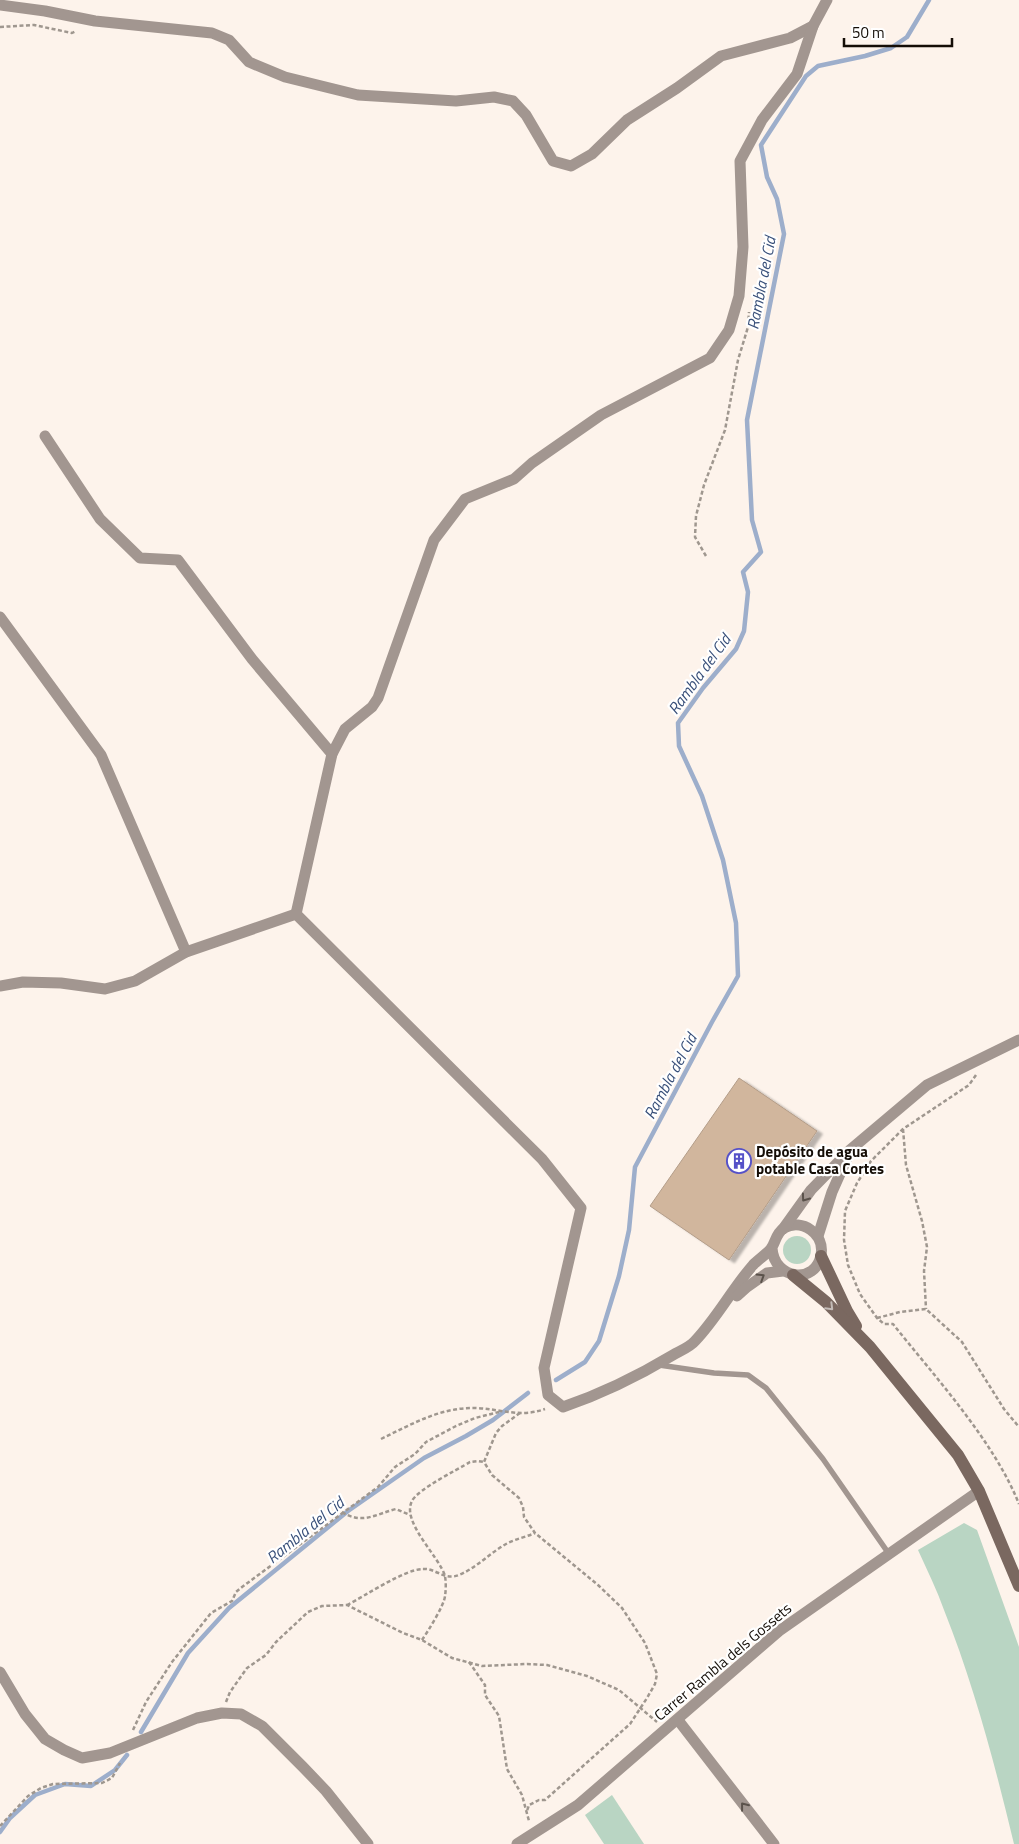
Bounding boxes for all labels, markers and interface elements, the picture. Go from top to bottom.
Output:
scale bar [844,15,952,47]
text: 50 m [852,21,885,44]
water label: Rambla del Cid [740,233,782,331]
water label: Rambla del Cid [662,627,738,719]
water label: Rambla del Cid [637,1027,704,1123]
place label: Depósito de agua potable Casa Cortes [756,1140,884,1180]
building icon: Depósito de agua potable Casa Cortes [726,1148,752,1174]
one-way arrow [802,1192,811,1202]
one-way arrow [756,1274,765,1284]
one-way arrow [824,1301,833,1310]
water label: Rambla del Cid [261,1490,351,1569]
street label: Carrer Rambla dels Gossets [649,1597,797,1726]
one-way arrow [741,1802,750,1811]

